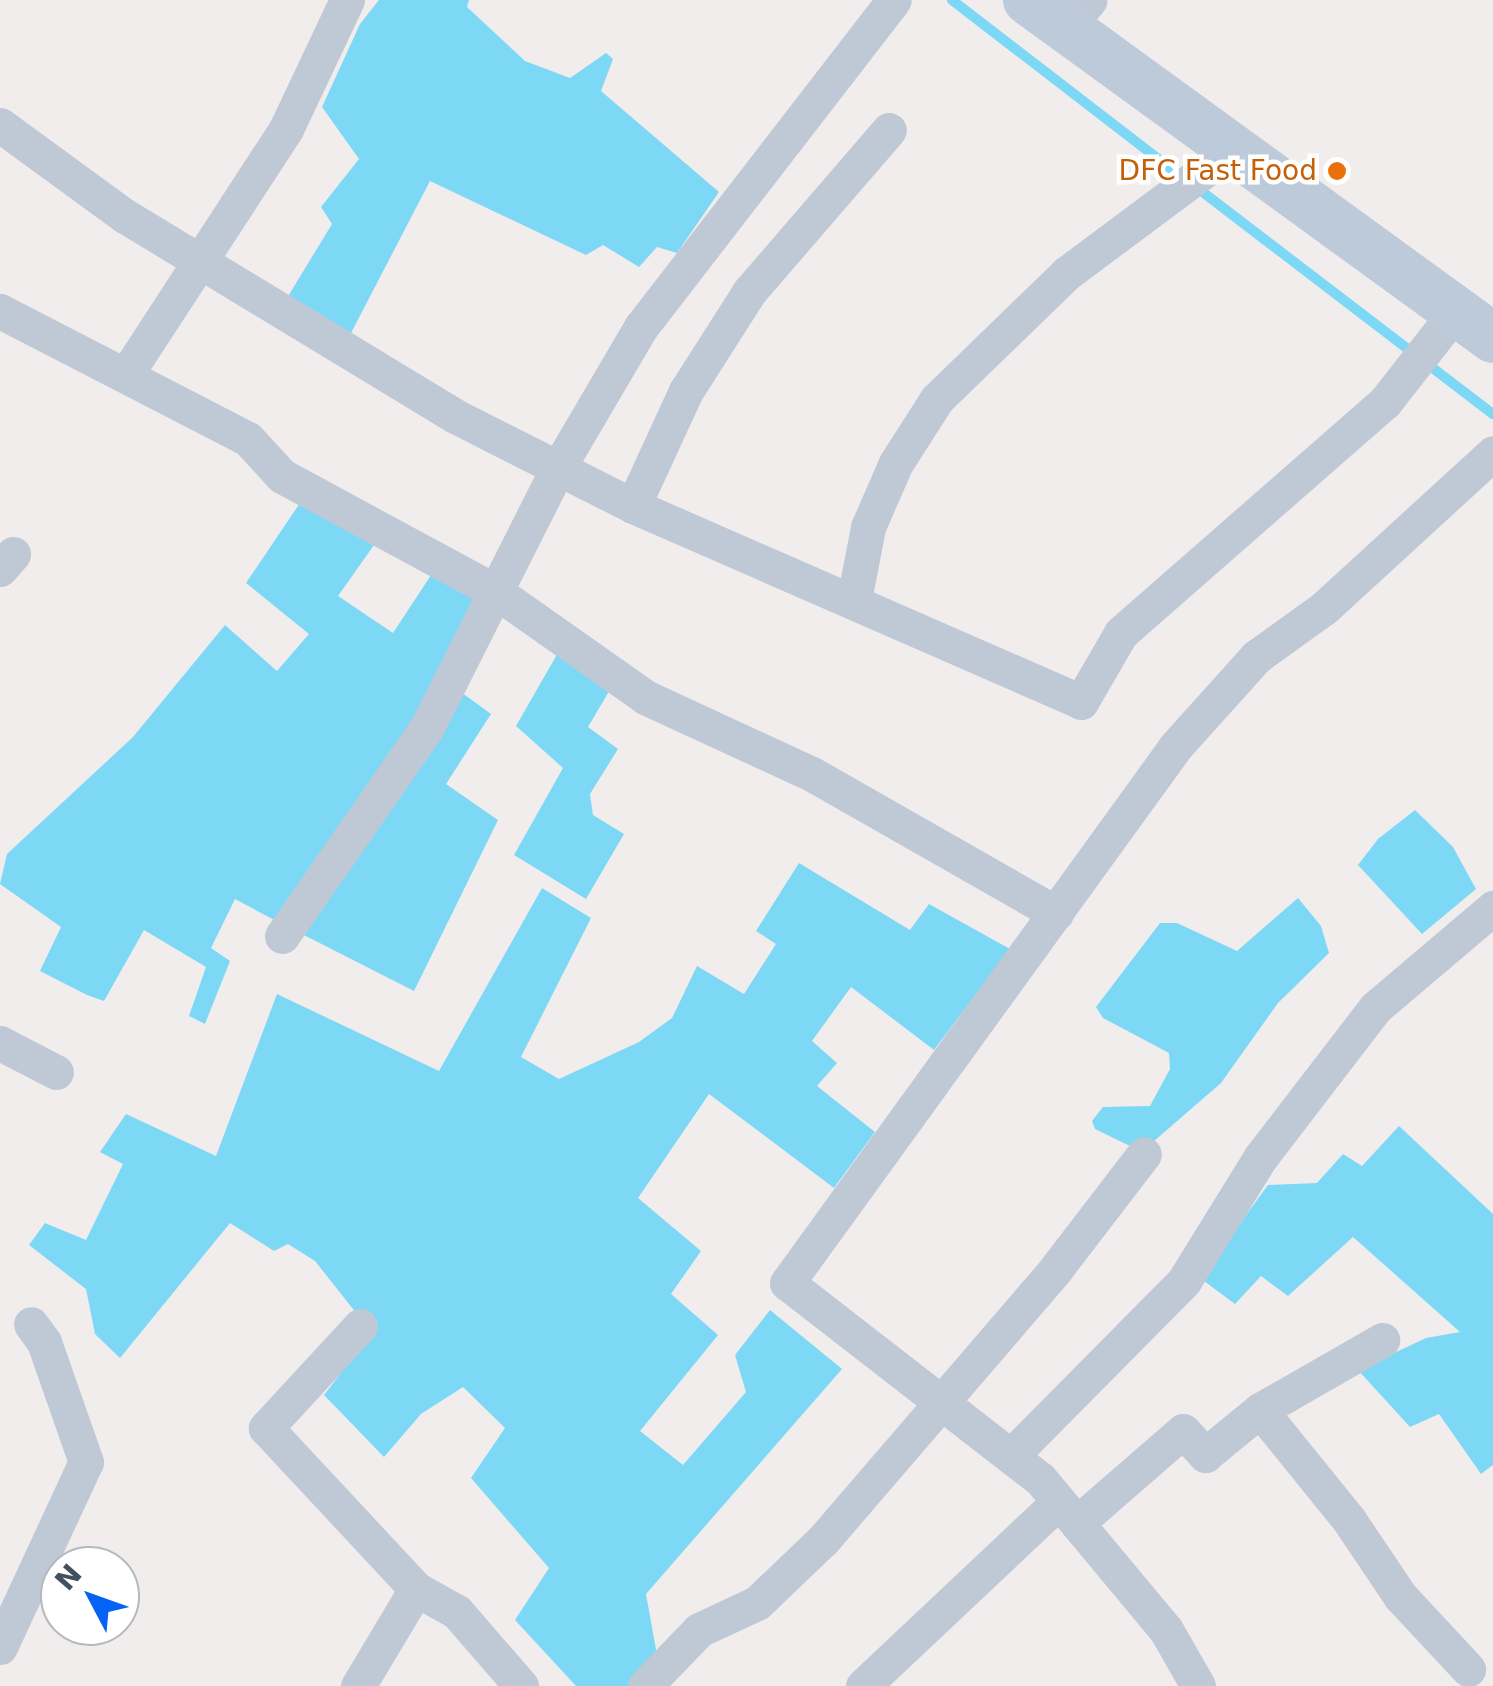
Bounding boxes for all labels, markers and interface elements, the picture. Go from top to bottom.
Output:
place label: DFC Fast Food [1119,154,1317,188]
marker: DFC Fast Food [1326,160,1348,182]
north arrow [40,1546,140,1646]
text: N [48,1558,89,1597]

